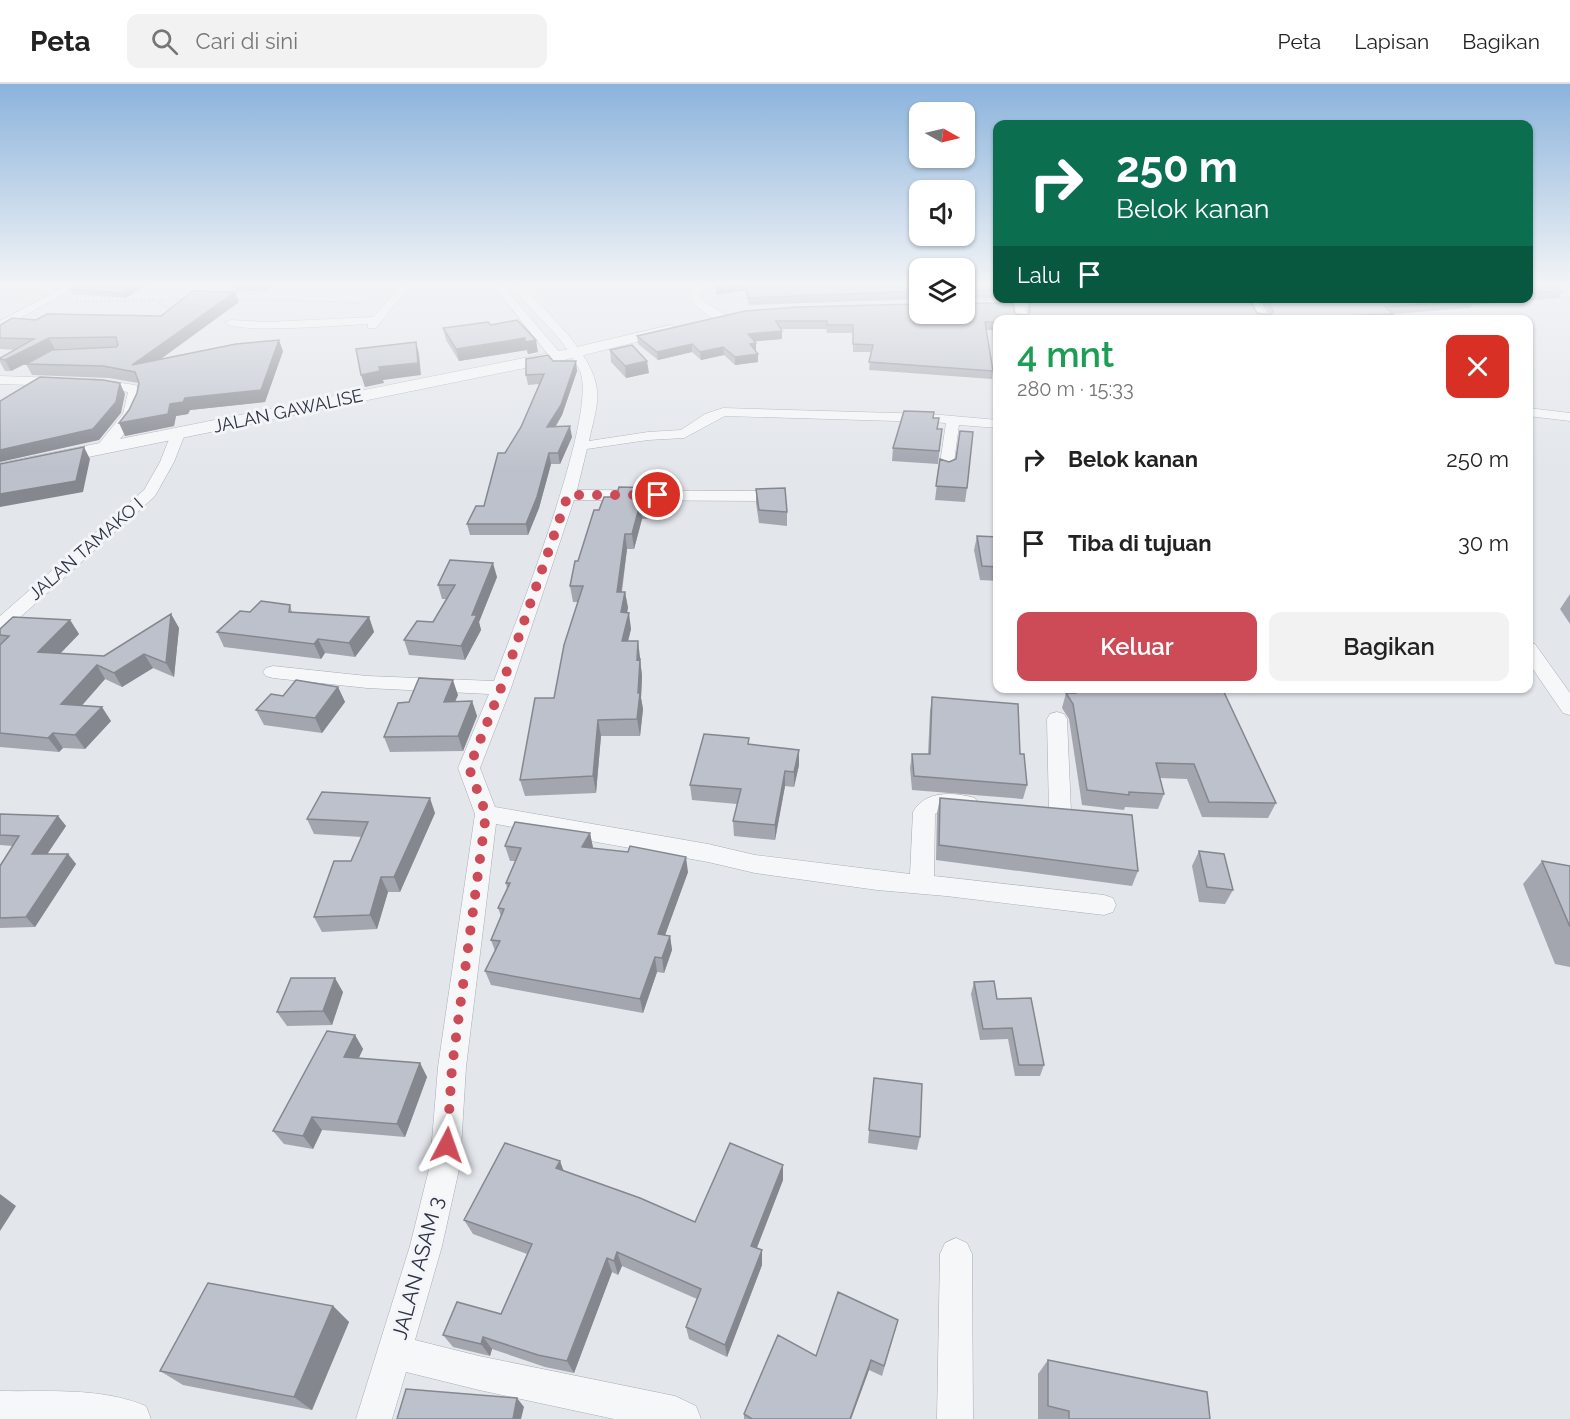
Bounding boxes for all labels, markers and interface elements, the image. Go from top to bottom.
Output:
search box [127,14,547,68]
text: Peta [30,25,91,58]
icon: search [148,25,181,58]
text: Cari di sini [196,28,298,54]
text: Peta [1278,29,1321,54]
text: Lapisan [1354,29,1429,54]
text: Bagikan [1462,29,1540,54]
north arrow [909,102,975,168]
map controls [909,102,975,324]
text: 250 m [1116,143,1238,192]
icon: right [1017,144,1095,222]
button: sound [909,180,975,246]
text: Belok kanan [1116,193,1270,224]
button: layers [909,258,975,324]
icon: arrive [1073,258,1106,291]
text: Lalu [1017,262,1061,288]
text: 4 mnt [1017,333,1114,375]
button: close [1446,335,1509,398]
text: 280 m · 15:33 [1017,377,1134,401]
street label: JALAN GAWALISE [211,384,365,437]
icon: right [1017,443,1050,476]
text: Belok kanan [1068,446,1198,472]
text: 250 m [1446,446,1509,472]
pin [632,469,683,520]
icon: arrive [641,478,674,511]
street label: JALAN TAMAKO I [24,493,147,604]
icon: arrive [1017,527,1050,560]
text: Tiba di tujuan [1068,530,1211,556]
text: 30 m [1458,530,1509,556]
button: Keluar [1017,612,1257,681]
button: Bagikan [1269,612,1509,681]
position arrow [415,1113,479,1177]
street label: JALAN ASAM 3 [386,1194,449,1342]

